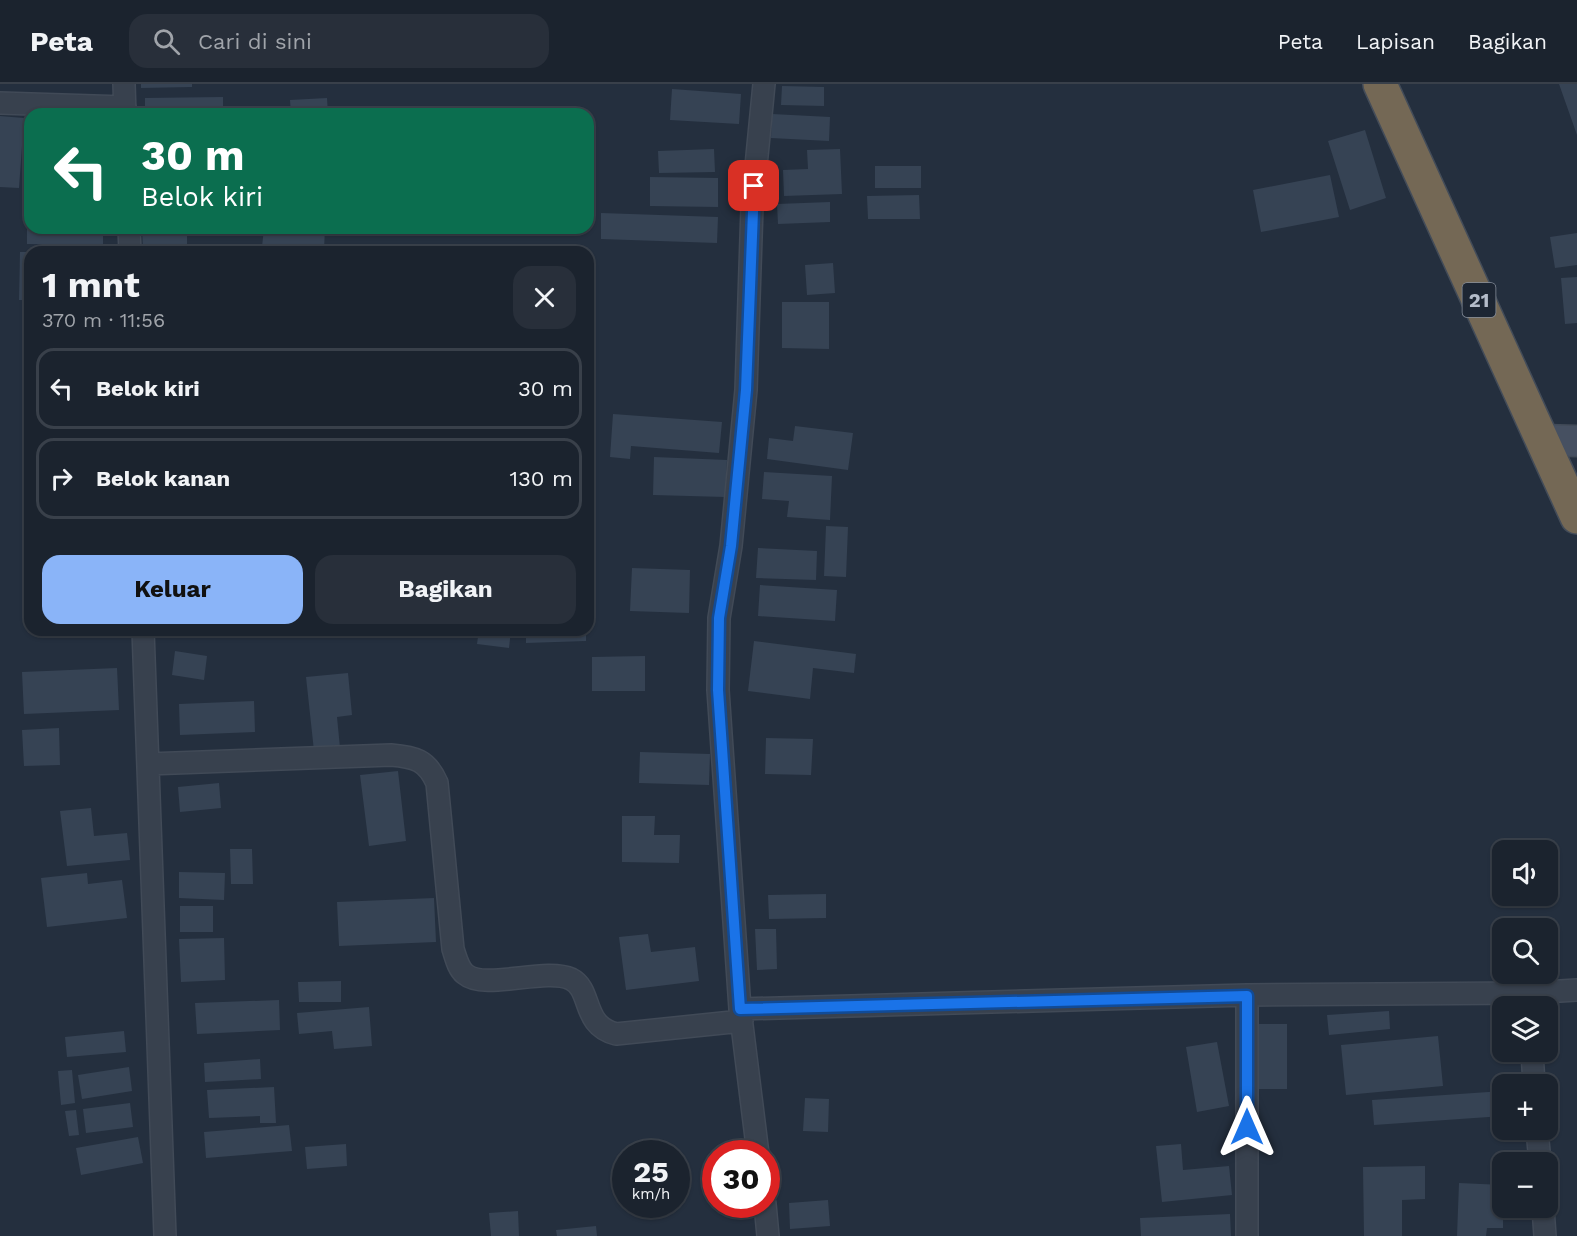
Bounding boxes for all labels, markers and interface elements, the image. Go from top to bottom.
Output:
search box [129,14,549,68]
text: Peta [30,25,93,58]
icon: search [150,25,183,58]
text: Cari di sini [198,29,312,54]
text: Peta [1278,29,1323,54]
text: Lapisan [1356,29,1435,54]
text: Bagikan [1468,29,1547,54]
text: 30 m [141,131,245,180]
icon: left [42,132,120,210]
pin [728,160,779,211]
icon: arrive [737,169,770,202]
text: Belok kiri [141,181,263,213]
text: 1 mnt [42,264,140,306]
button: close [513,266,576,329]
road number: 21 [1462,283,1496,317]
text: 370 m · 11:56 [42,308,165,332]
icon: left [45,372,78,405]
text: Belok kiri [96,376,200,401]
text: 30 m [518,376,573,401]
icon: right [45,462,78,495]
text: Belok kanan [96,466,230,491]
text: 130 m [509,466,573,491]
button: Keluar [42,555,303,624]
button: Bagikan [315,555,576,624]
map controls [1492,840,1558,1218]
button: sound [1492,840,1558,906]
button: search [1492,918,1558,984]
button: layers [1492,996,1558,1062]
button: + [1492,1074,1558,1140]
position arrow [1215,1095,1279,1159]
speed limit sign: 30 [702,1140,780,1218]
button: − [1492,1152,1558,1218]
text: 25 [633,1154,669,1189]
text: km/h [632,1185,670,1203]

